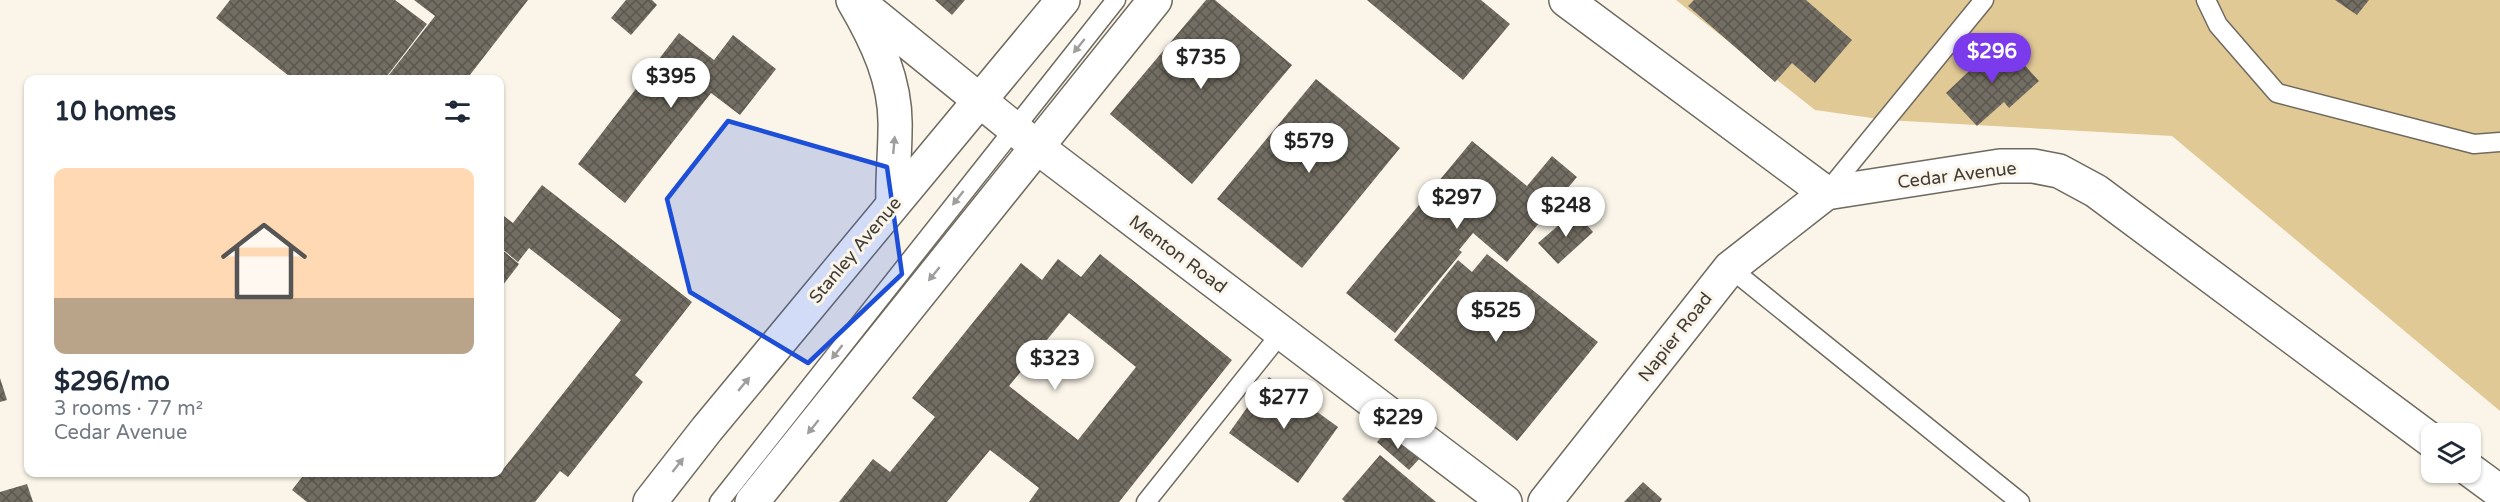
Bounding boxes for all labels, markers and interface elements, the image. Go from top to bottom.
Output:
pin: $296 [1956,33,2028,84]
one-way arrow [1073,38,1086,53]
pin: $735 [1165,39,1237,90]
text: $296 [1967,40,2017,64]
text: $735 [1176,46,1226,70]
pin: $395 [635,58,707,109]
text: $395 [646,65,696,89]
icon: filters [441,95,474,128]
text: 10 homes [54,96,176,127]
pin: $579 [1273,123,1345,174]
text: $579 [1284,130,1334,154]
one-way arrow [889,135,899,154]
street label: Cedar Avenue [1896,157,2018,193]
pin: $297 [1421,179,1493,230]
text: $297 [1432,186,1482,210]
pin: $248 [1530,187,1602,238]
one-way arrow [952,191,964,206]
street label: Stanley Avenue [804,192,906,308]
text: $248 [1541,194,1591,218]
icon: home [210,207,318,315]
street label: Menton Road [1125,210,1231,298]
one-way arrow [929,267,941,282]
street label: Napier Road [1633,288,1717,386]
pin: $525 [1460,292,1532,343]
text: $525 [1471,299,1521,323]
pin: $323 [1019,340,1091,391]
one-way arrow [832,344,844,359]
text: $323 [1030,347,1080,371]
text: $296/mo [54,366,170,397]
one-way arrow [738,376,751,392]
pin: $277 [1248,379,1320,430]
text: $277 [1259,386,1309,410]
text: 3 rooms · 77 m² [54,397,203,421]
pin: $229 [1362,399,1434,450]
text: $229 [1373,406,1423,430]
one-way arrow [807,419,819,434]
text: Cedar Avenue [54,421,187,445]
map controls [2421,423,2481,483]
button: layers [2421,423,2481,483]
one-way arrow [672,458,684,473]

